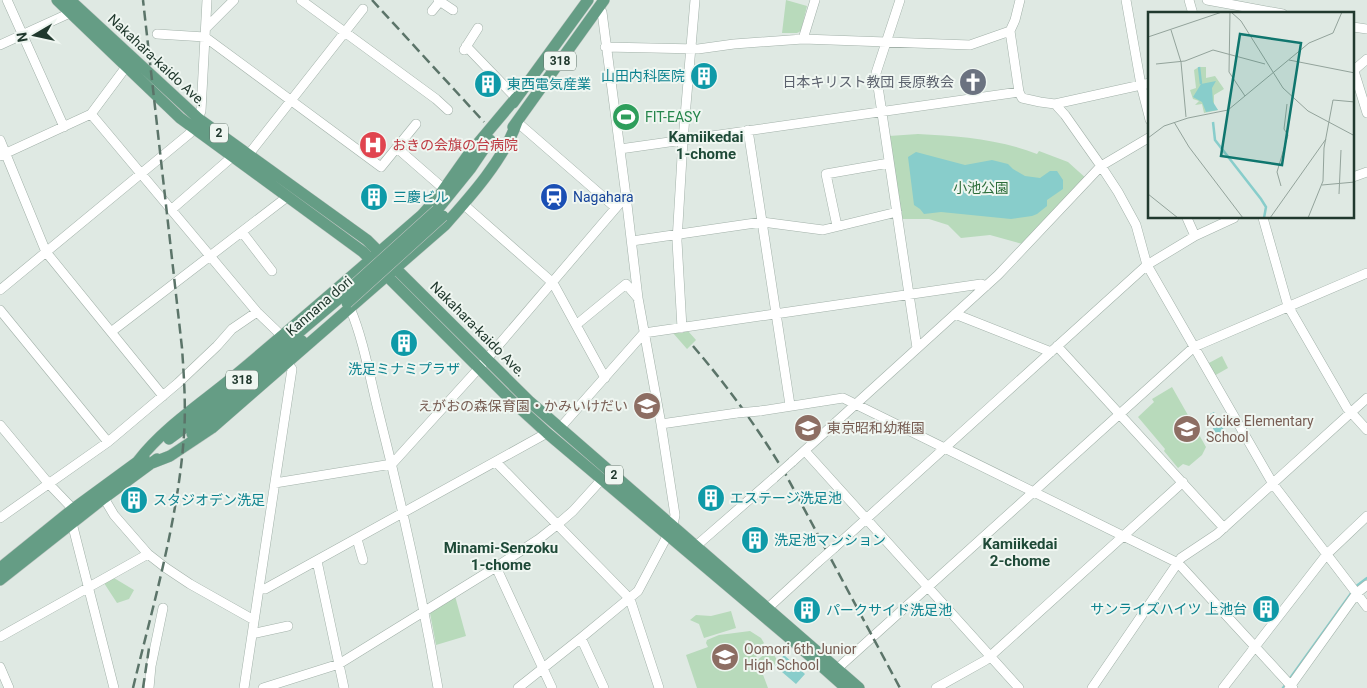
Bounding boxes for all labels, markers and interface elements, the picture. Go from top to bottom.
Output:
north arrow [10,10,60,60]
street label: Nakahara-kaido Ave. [105,11,209,109]
inset map [1148,12,1354,219]
text: N [13,31,31,43]
road number: 318 [544,51,576,70]
building icon: 山田内科医院 [689,61,719,91]
church icon: 日本キリスト教団 長原教会 [958,67,988,97]
place label: 山田内科医院 [601,68,685,84]
building icon: 東西電気産業 [473,69,503,99]
place label: 日本キリスト教団 長原教会 [783,74,954,90]
place label: 東西電気産業 [507,76,591,92]
sports icon: FIT-EASY [611,102,641,132]
place label: FIT-EASY [645,109,701,125]
road number: 2 [210,124,228,142]
district label: Kamiikedai 1-chome [669,128,743,163]
hospital icon: おきの会旗の台病院 [358,130,388,160]
place label: おきの会旗の台病院 [392,137,518,153]
park label: 小池公園 [953,180,1009,196]
building icon: 三慶ビル [359,182,389,212]
station icon: Nagahara [539,182,569,212]
place label: 三慶ビル [393,189,449,205]
place label: Nagahara [573,189,634,205]
street label: Kannana dori [283,273,355,339]
street label: Nakahara-kaido Ave. [427,278,529,380]
building icon: 洗足ミナミプラザ [389,328,419,358]
place label: 洗足ミナミプラザ [348,361,460,377]
road number: 318 [226,370,258,390]
school or university icon: えがおの森保育園・かみいけだい [632,391,662,421]
place label: えがおの森保育園・かみいけだい [418,398,628,414]
school or university icon: 東京昭和幼稚園 [793,413,823,443]
place label: Koike Elementary School [1206,413,1314,445]
school or university icon: Koike Elementary School [1172,414,1202,444]
place label: 東京昭和幼稚園 [827,420,925,436]
road number: 2 [605,466,623,484]
building icon: エステージ洗足池 [696,483,726,513]
building icon: スタジオデン洗足 [119,485,149,515]
place label: エステージ洗足池 [730,490,842,506]
place label: スタジオデン洗足 [153,492,265,508]
building icon: 洗足池マンション [740,525,770,555]
place label: 洗足池マンション [774,532,886,548]
district label: Kamiikedai 2-chome [983,535,1057,570]
district label: Minami-Senzoku 1-chome [444,539,558,574]
building icon: サンライズハイツ 上池台 [1251,594,1281,624]
building icon: パークサイド洗足池 [792,595,822,625]
place label: サンライズハイツ 上池台 [1090,601,1247,617]
place label: パークサイド洗足池 [826,602,952,618]
place label: Oomori 6th Junior High School [744,641,857,673]
school or university icon: Oomori 6th Junior High School [710,642,740,672]

